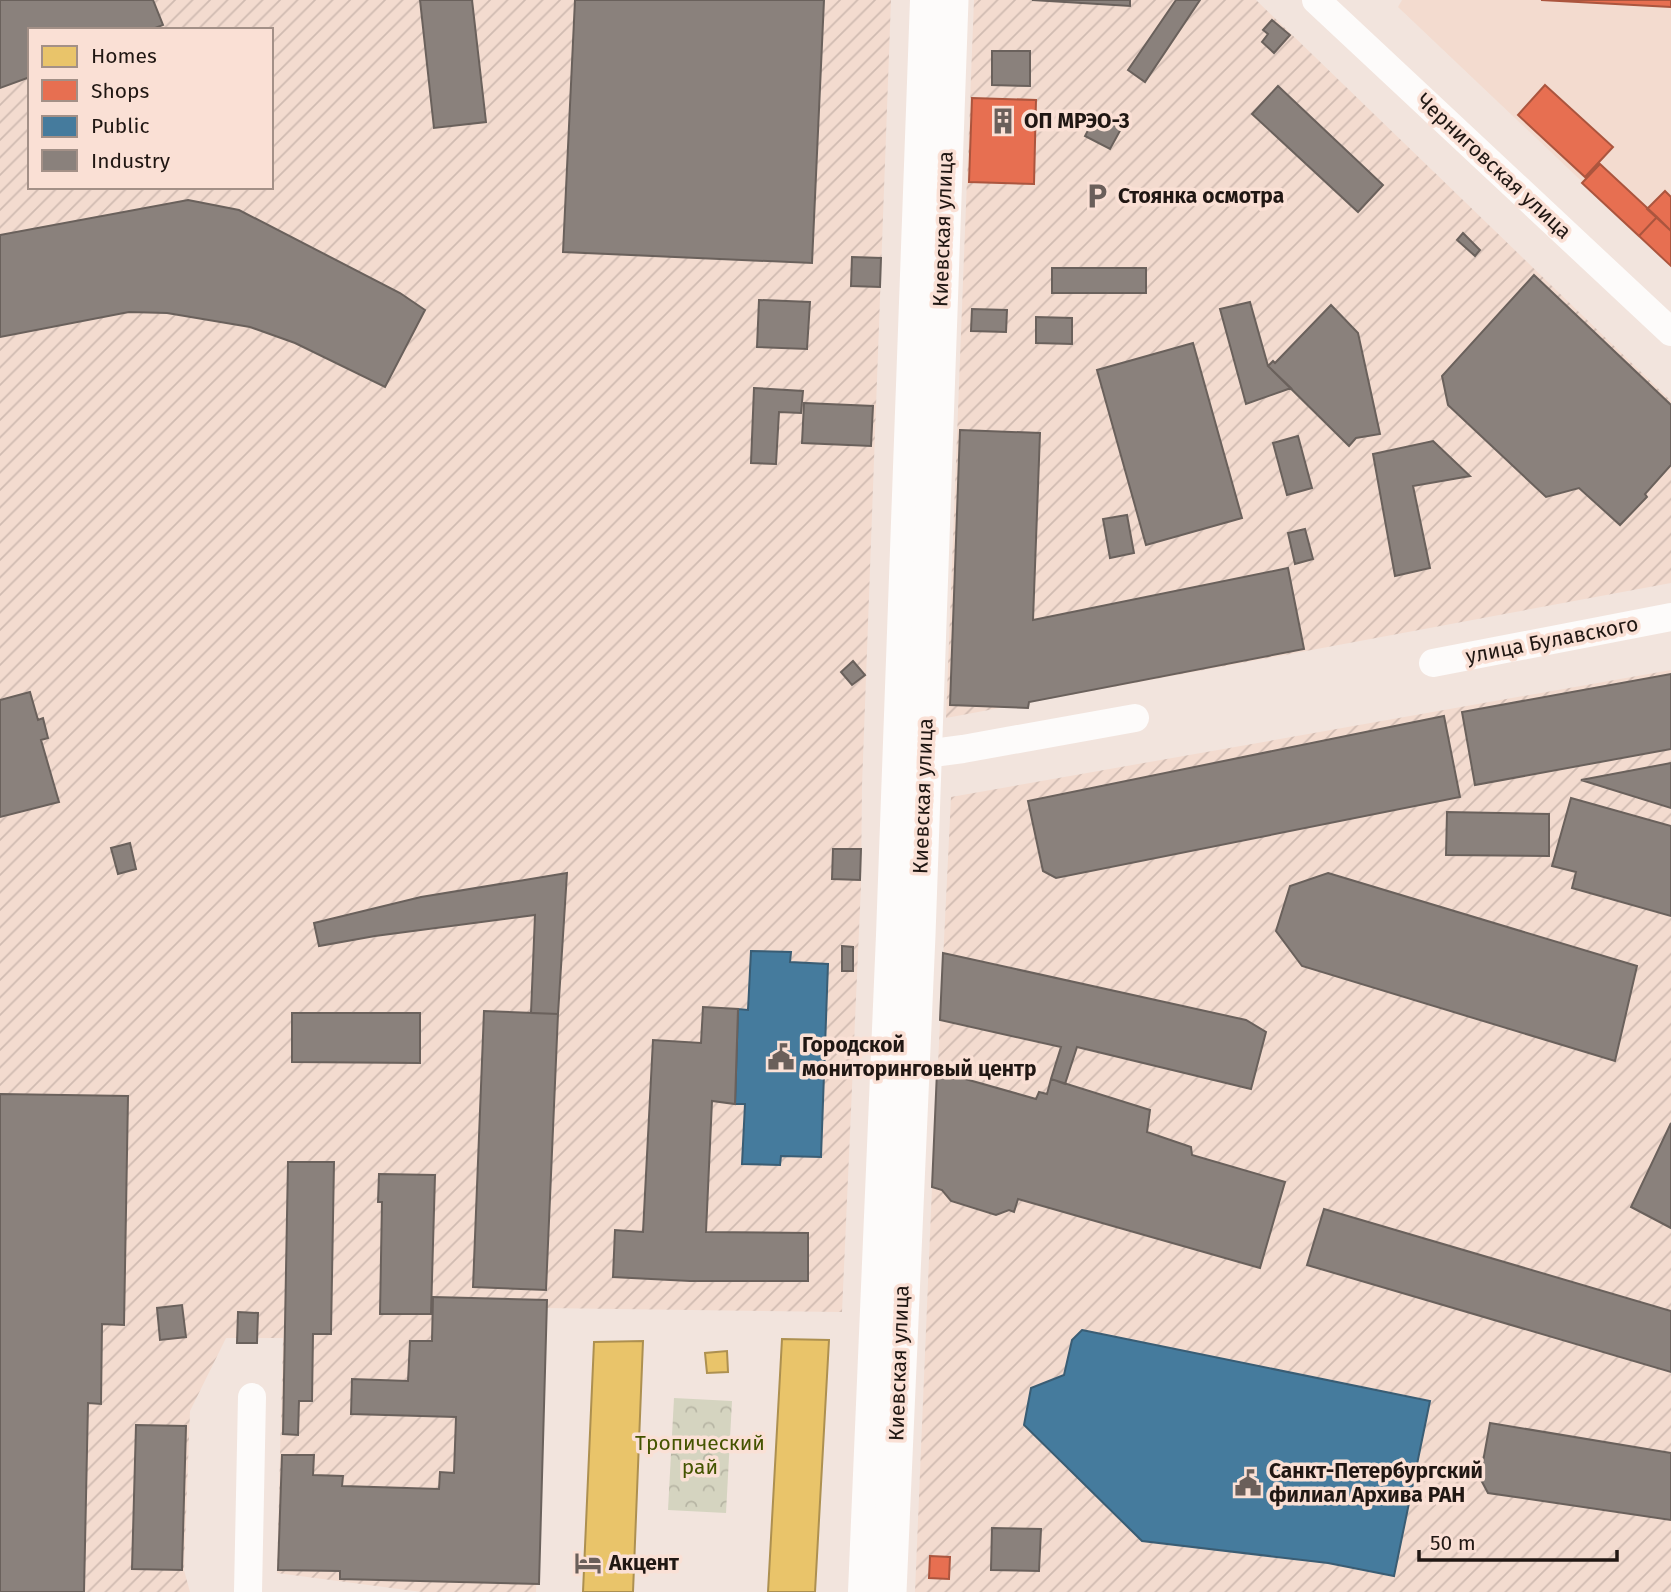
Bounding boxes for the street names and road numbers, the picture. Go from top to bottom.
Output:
street label: Черниговская улица [1411,88,1577,244]
street label: Киевская улица [927,151,959,307]
street label: улица Булавского [1463,611,1641,669]
street label: Киевская улица [907,718,939,874]
street label: Киевская улица [883,1285,915,1441]

